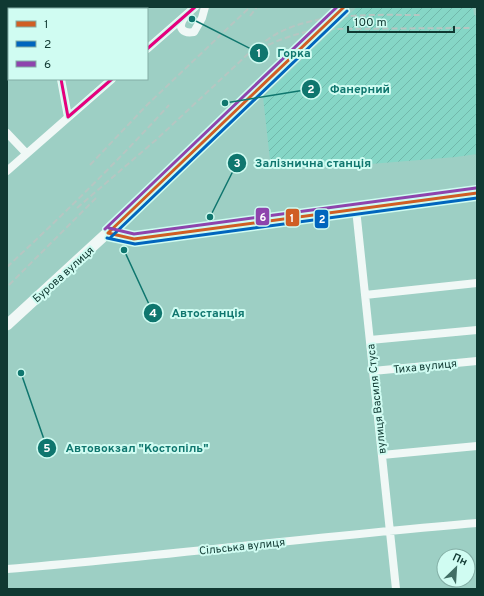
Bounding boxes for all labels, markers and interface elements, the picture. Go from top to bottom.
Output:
legend [8,8,148,80]
scale bar [348,8,454,34]
text: 100 m [354,15,387,31]
text: 1 [44,17,48,33]
text: 2 [44,37,51,53]
callout: Горка [249,41,319,65]
text: 1 [257,46,261,62]
text: Горка [277,46,311,62]
text: 6 [44,57,51,73]
callout: Фанерний [301,77,398,101]
text: 2 [307,82,315,98]
text: Фанерний [330,82,390,98]
callout: Залізнична станція [227,151,379,175]
text: 3 [233,156,241,172]
text: Залізнична станція [255,156,371,172]
line badge: 6 [255,207,270,226]
line badge: 1 [285,208,300,227]
line badge: 2 [314,209,329,229]
text: 6 [260,211,267,225]
text: 1 [290,212,294,226]
text: 2 [319,213,325,227]
street label: Бурова вулиця [30,244,97,306]
callout: Автостанція [143,301,252,325]
text: 4 [149,306,157,322]
text: Автостанція [171,306,245,322]
street label: вулиця Василя Стуса [364,343,390,455]
street label: Тиха вулиця [393,357,458,377]
callout: Автовокзал "Костопіль" [37,436,216,460]
text: 5 [43,441,51,457]
text: Автовокзал "Костопіль" [65,441,209,457]
street label: Сільська вулиця [198,536,286,558]
north arrow [436,548,476,588]
text: Пн [450,550,469,569]

